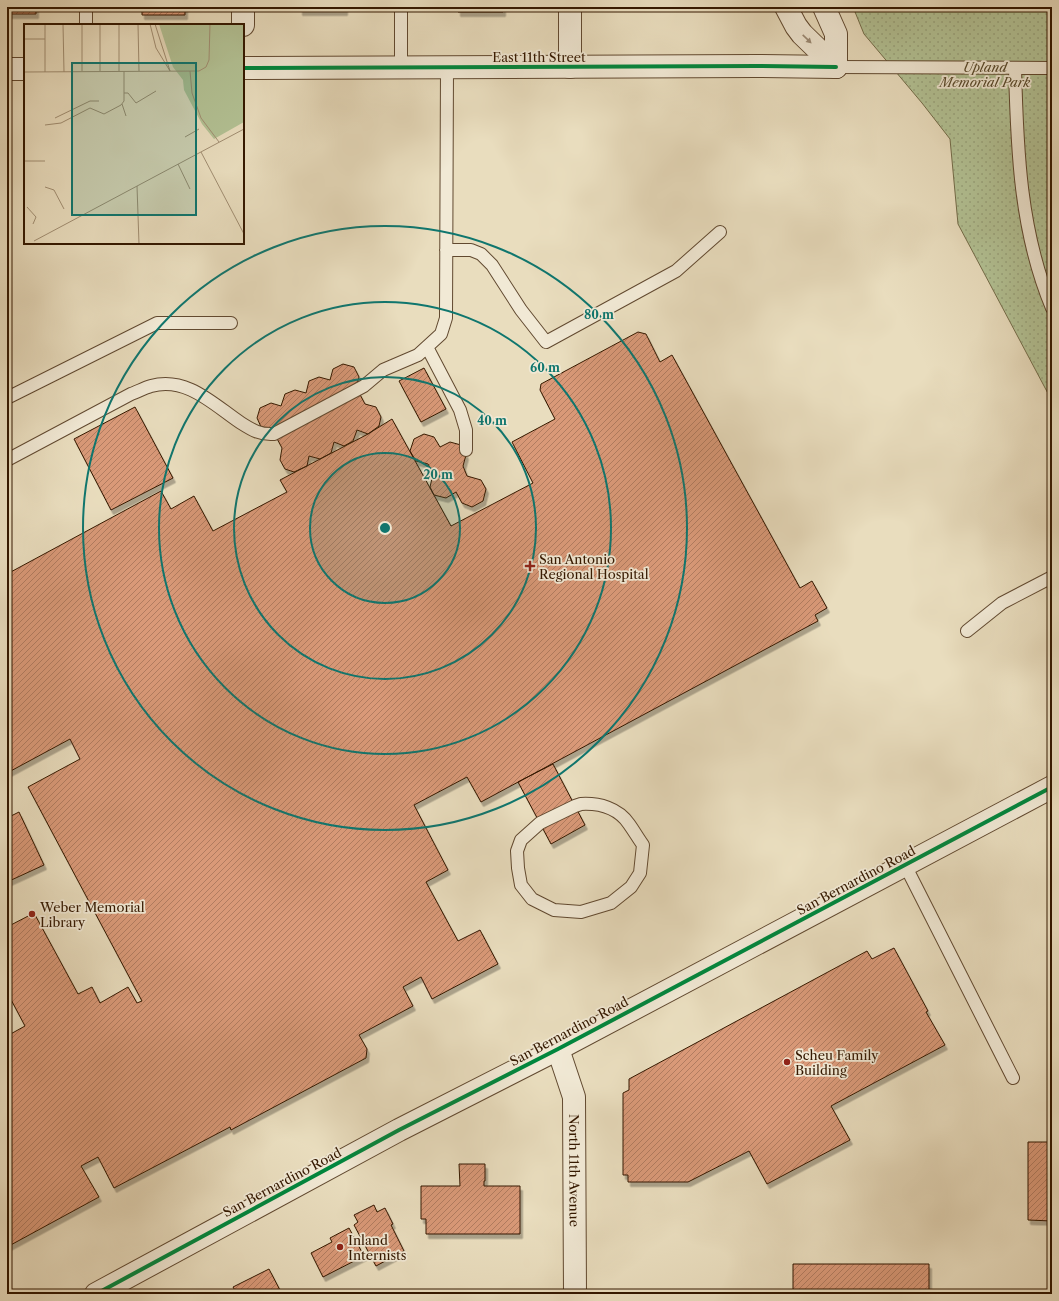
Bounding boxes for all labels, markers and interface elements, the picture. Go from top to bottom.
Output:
inset map [24,24,244,244]
one-way arrow [802,35,812,44]
street label: East 11th Street [492,49,586,65]
park label: Upland Memorial Park [938,59,1031,90]
text: 80 m [584,307,614,322]
text: 60 m [530,360,560,375]
text: 40 m [477,413,507,428]
text: 20 m [423,467,453,482]
centre of rings [378,521,392,535]
place label: San Antonio Regional Hospital [539,551,649,582]
marker: San Antonio Regional Hospital [524,560,536,572]
street label: San Bernardino Road [794,842,918,918]
place label: Weber Memorial Library [39,899,145,930]
marker: Weber Memorial Library [27,909,37,919]
street label: San Bernardino Road [507,993,631,1069]
place label: Scheu Family Building [795,1047,879,1078]
marker: Scheu Family Building [782,1057,792,1067]
street label: North 11th Avenue [566,1114,583,1227]
street label: San Bernardino Road [220,1144,344,1220]
place label: Inland Internists [348,1232,407,1263]
marker: Inland Internists [335,1242,345,1252]

